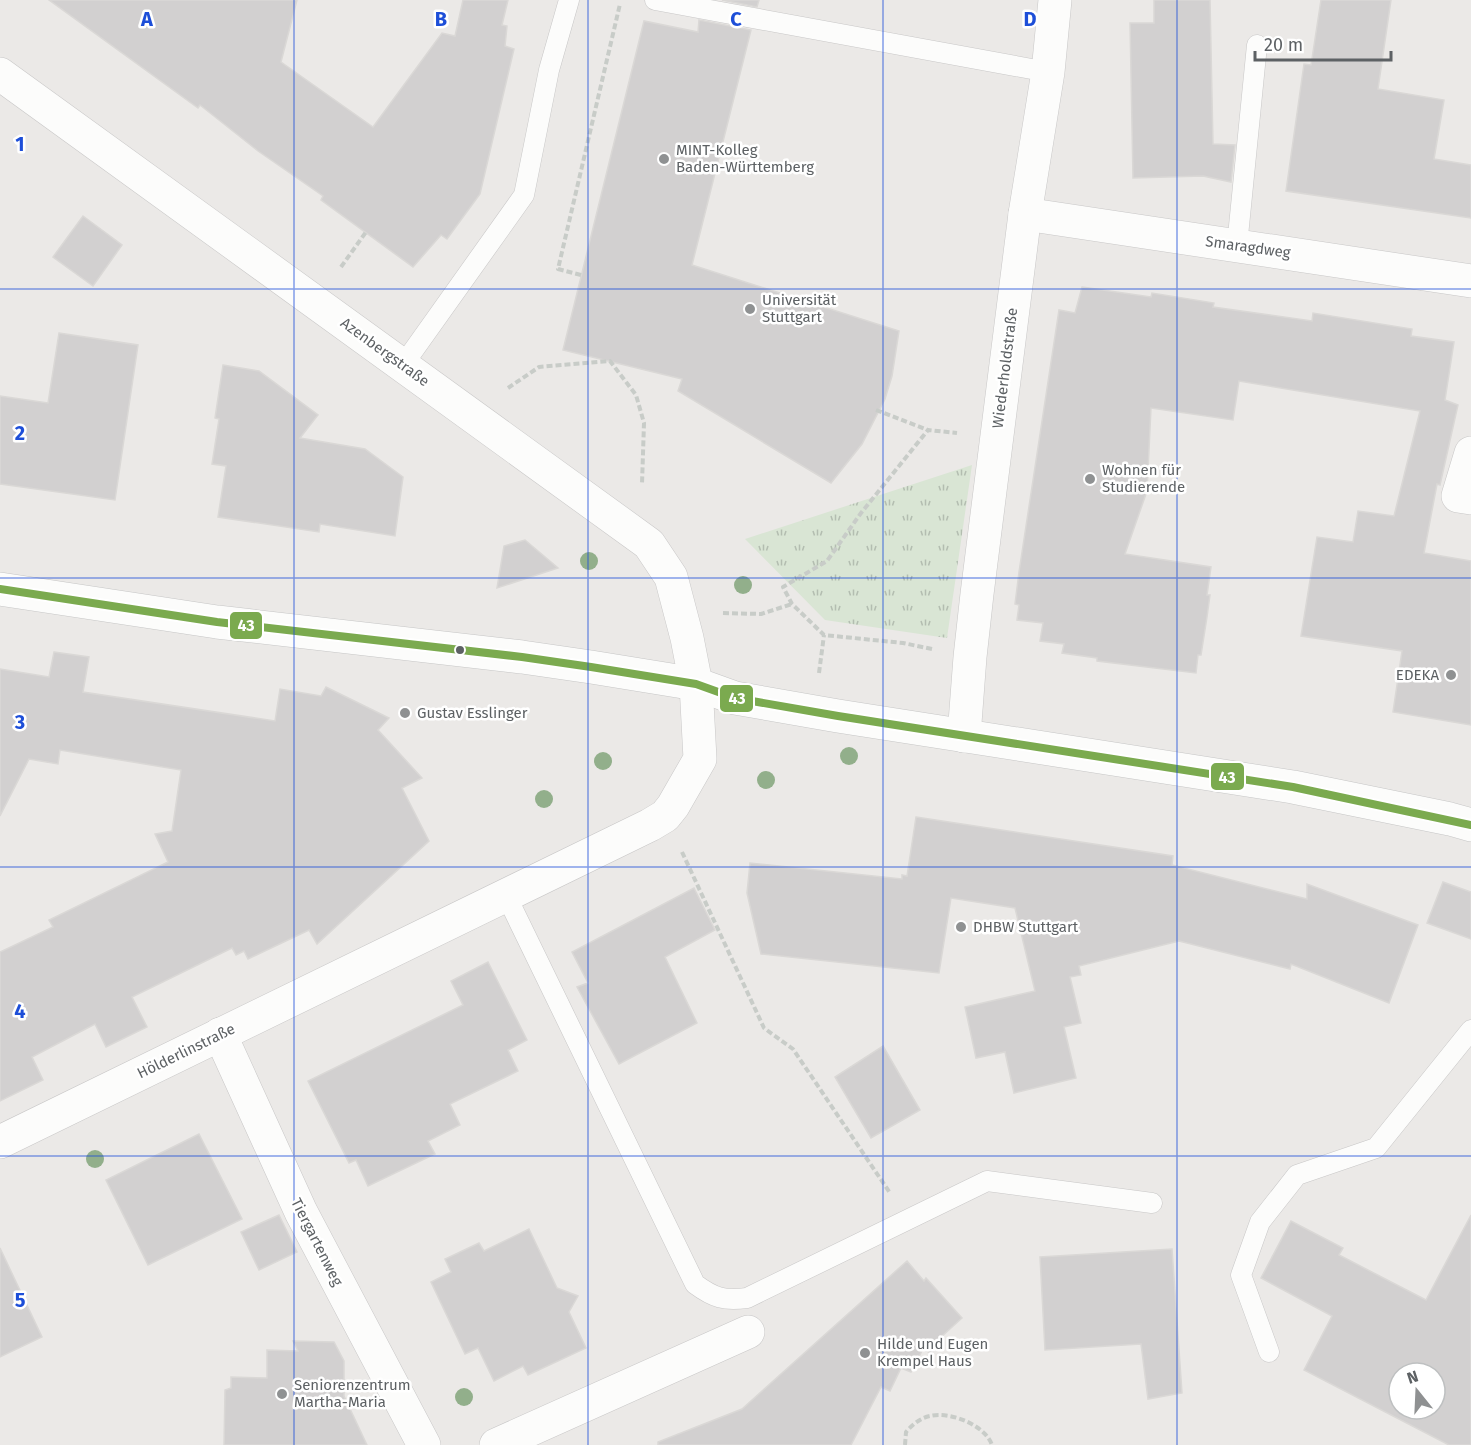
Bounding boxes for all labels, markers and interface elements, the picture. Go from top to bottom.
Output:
text: A [140,7,154,31]
text: B [435,7,447,31]
text: C [730,7,742,31]
text: D [1023,7,1037,31]
scale bar [1255,24,1392,62]
text: 20 m [1264,34,1303,56]
text: 1 [15,132,25,156]
place label: MINT-Kolleg Baden-Württemberg [676,141,814,176]
marker: MINT-Kolleg Baden-Württemberg [657,152,671,166]
street label: Smaragdweg [1204,232,1292,262]
place label: Universität Stuttgart [762,291,837,326]
marker: Universität Stuttgart [743,302,757,316]
street label: Wiederholdstraße [989,307,1021,429]
street label: Azenbergstraße [337,314,433,390]
text: 2 [15,421,25,445]
place label: Wohnen für Studierende [1102,461,1185,496]
marker: Wohnen für Studierende [1083,472,1097,486]
line badge: 43 [229,611,263,640]
text: 43 [237,616,255,635]
unlabelled marker [454,644,466,656]
place label: EDEKA [1396,666,1439,684]
marker: EDEKA [1444,668,1458,682]
line badge: 43 [719,684,754,713]
text: 43 [728,689,746,708]
place label: Gustav Esslinger [417,704,528,722]
marker: Gustav Esslinger [398,706,412,720]
text: 3 [14,710,25,734]
line badge: 43 [1210,762,1245,791]
text: 43 [1218,768,1236,787]
place label: DHBW Stuttgart [973,918,1079,936]
marker: DHBW Stuttgart [954,920,968,934]
text: 4 [14,999,26,1023]
street label: Hölderlinstraße [134,1020,238,1082]
street label: Tiergartenweg [287,1195,347,1289]
text: 5 [15,1288,26,1312]
place label: Hilde und Eugen Krempel Haus [877,1335,988,1370]
marker: Hilde und Eugen Krempel Haus [858,1346,872,1360]
north arrow [1387,1361,1447,1421]
text: N [1405,1367,1420,1388]
place label: Seniorenzentrum Martha-Maria [294,1376,411,1411]
marker: Seniorenzentrum Martha-Maria [275,1387,289,1401]

